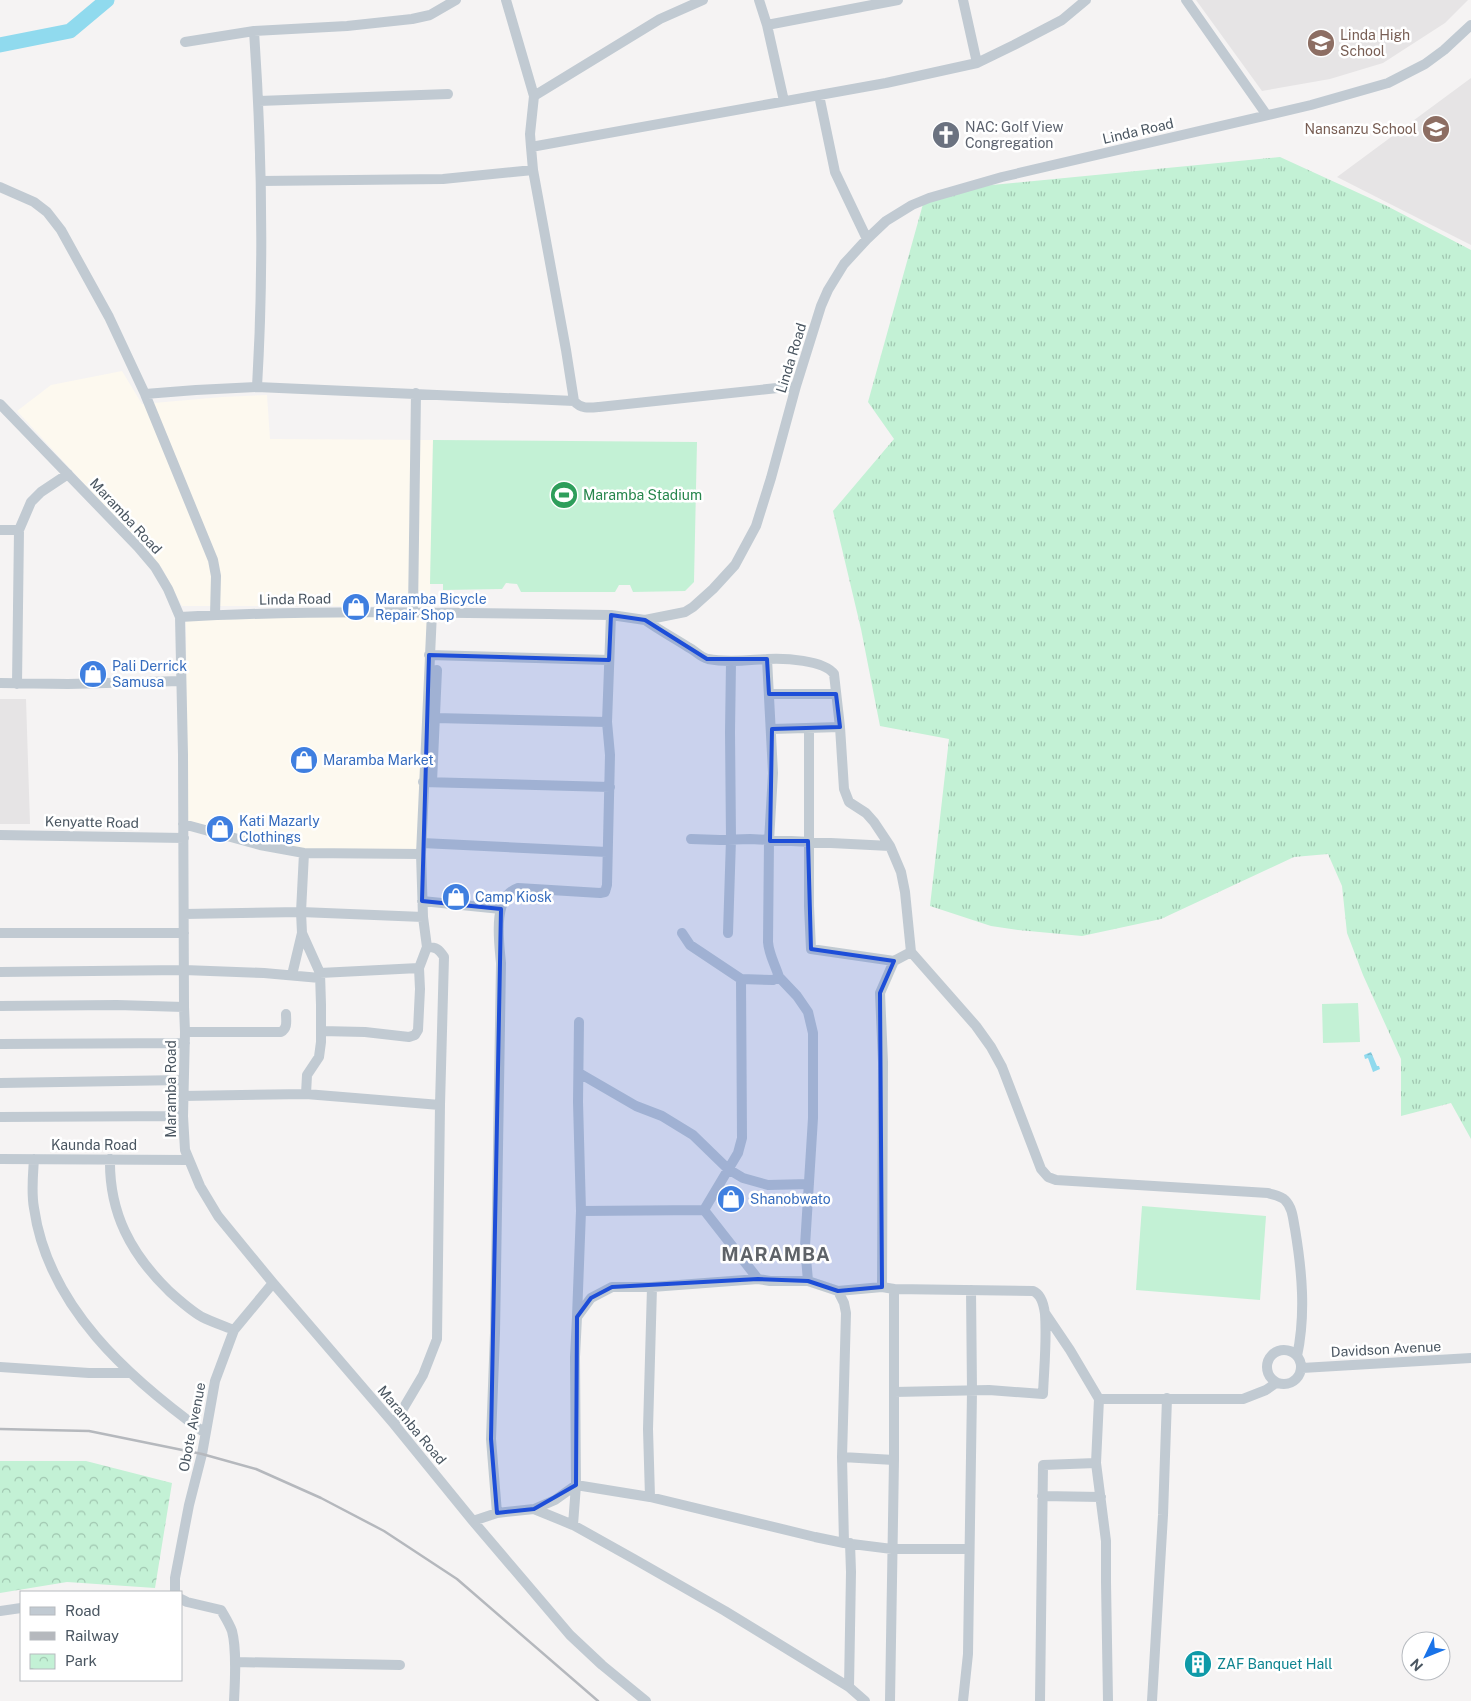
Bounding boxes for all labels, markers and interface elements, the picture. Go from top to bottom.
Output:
place label: Linda High School [1340,27,1410,59]
school or university icon: Linda High School [1306,28,1336,58]
school or university icon: Nansanzu School [1421,114,1451,144]
street label: Linda Road [1101,115,1175,147]
place label: NAC: Golf View Congregation [965,119,1064,151]
church icon: NAC: Golf View Congregation [931,120,961,150]
place label: Nansanzu School [1305,121,1417,137]
street label: Linda Road [773,321,809,395]
street label: Maramba Road [87,475,165,557]
sports icon: Maramba Stadium [549,480,579,510]
place label: Maramba Stadium [583,487,702,503]
street label: Linda Road [259,590,331,608]
place label: Maramba Bicycle Repair Shop [375,591,487,623]
shop icon: Maramba Bicycle Repair Shop [341,592,371,622]
place label: Pali Derrick Samusa [112,658,187,690]
shop icon: Pali Derrick Samusa [78,659,108,689]
shop icon: Maramba Market [289,745,319,775]
place label: Maramba Market [323,752,434,768]
street label: Kenyatte Road [45,813,139,831]
place label: Kati Mazarly Clothings [239,813,320,845]
shop icon: Kati Mazarly Clothings [205,814,235,844]
shop icon: Camp Kiosk [441,882,471,912]
place label: Camp Kiosk [475,889,552,905]
street label: Maramba Road [163,1040,179,1138]
street label: Kaunda Road [51,1137,137,1153]
shop icon: Shanobwato [716,1184,746,1214]
place label: Shanobwato [750,1191,831,1207]
district label: MARAMBA [721,1243,831,1265]
street label: Davidson Avenue [1330,1338,1442,1360]
street label: Obote Avenue [175,1381,209,1473]
street label: Maramba Road [374,1382,450,1468]
legend [20,1591,182,1681]
text: Road [65,1602,101,1619]
text: Railway [65,1627,119,1644]
north arrow [1401,1631,1451,1681]
building icon: ZAF Banquet Hall [1183,1649,1213,1679]
text: Park [65,1652,97,1669]
text: N [1407,1655,1426,1674]
place label: ZAF Banquet Hall [1217,1656,1332,1672]

